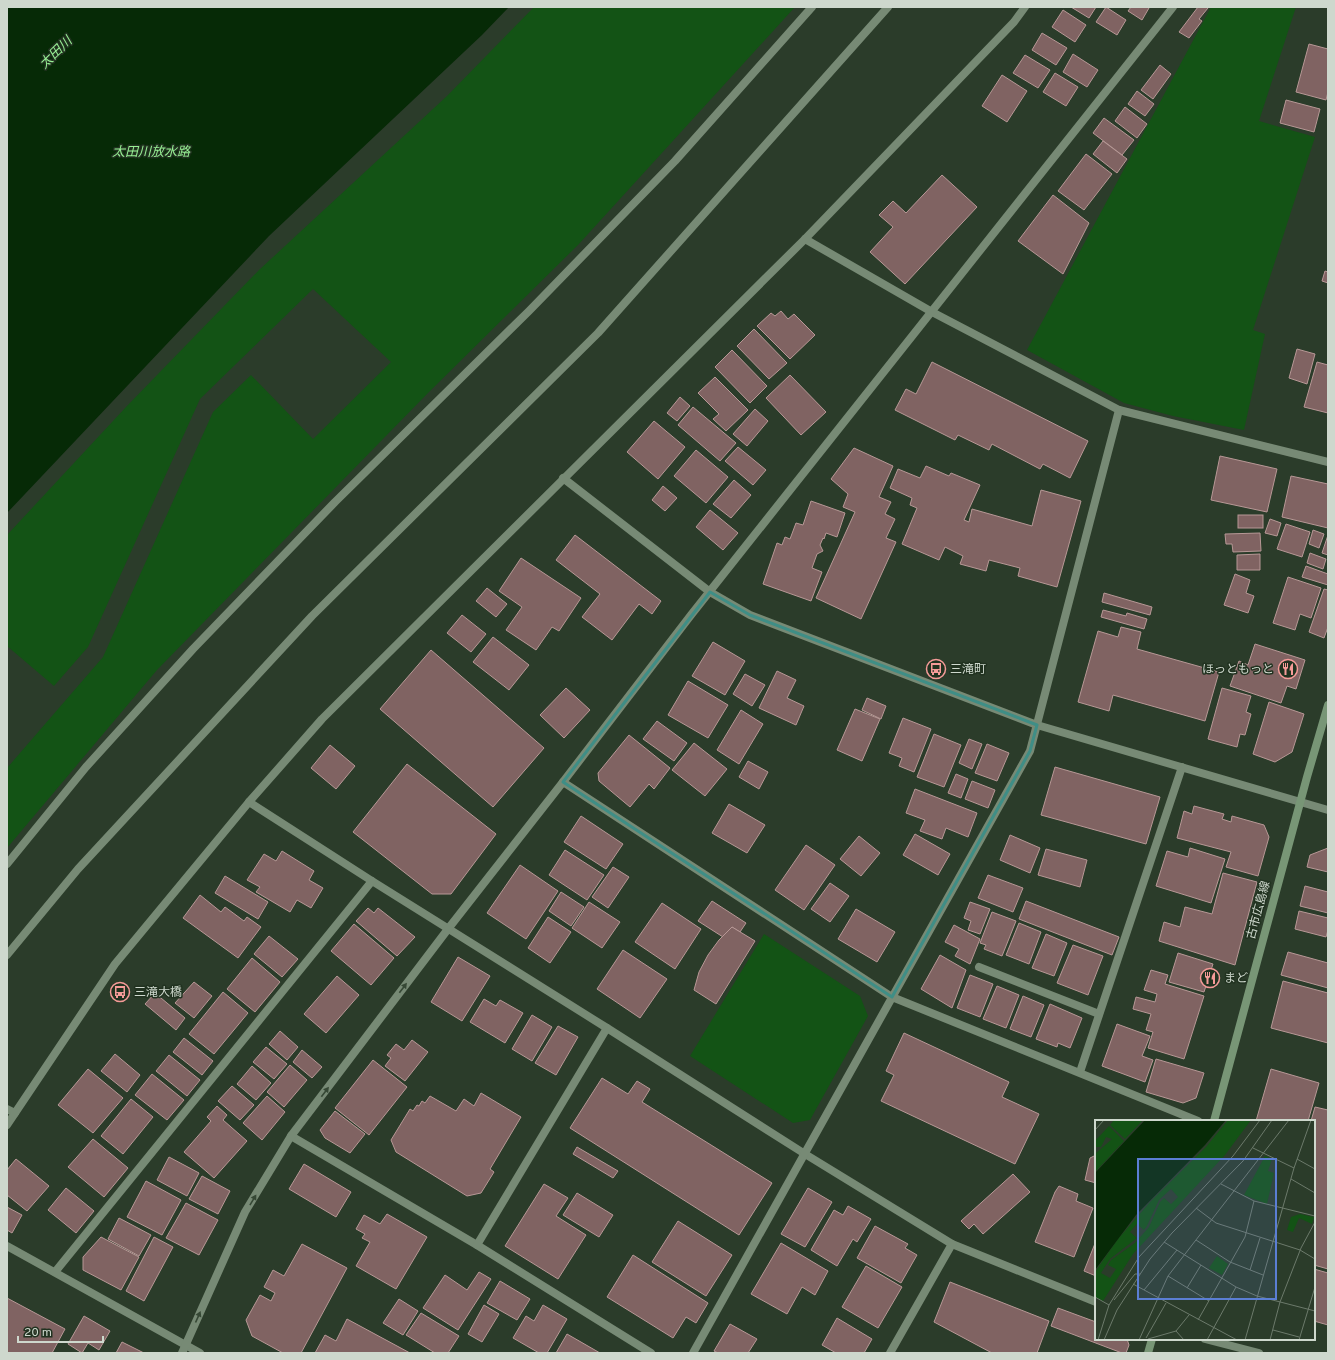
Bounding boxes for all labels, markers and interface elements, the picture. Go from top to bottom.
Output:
water label: 太田川 [37,33,77,73]
water label: 太田川放水路 [112,145,191,161]
bus stop icon: 三滝町 [925,658,947,680]
restaurant icon: ほっともっと [1277,658,1299,680]
place label: 三滝町 [950,662,986,678]
place label: ほっともっと [1202,662,1274,678]
street label: 古市広島線 [1243,879,1274,941]
restaurant icon: まど [1199,967,1221,989]
place label: まど [1224,971,1248,987]
bus stop icon: 三滝大橋 [109,981,131,1003]
one-way arrow [399,983,407,993]
place label: 三滝大橋 [134,985,182,1001]
one-way arrow [321,1086,329,1097]
inset map [1095,1120,1315,1340]
one-way arrow [249,1195,257,1205]
one-way arrow [195,1312,201,1323]
scale bar [18,1318,103,1344]
text: 20 m [24,1325,52,1341]

